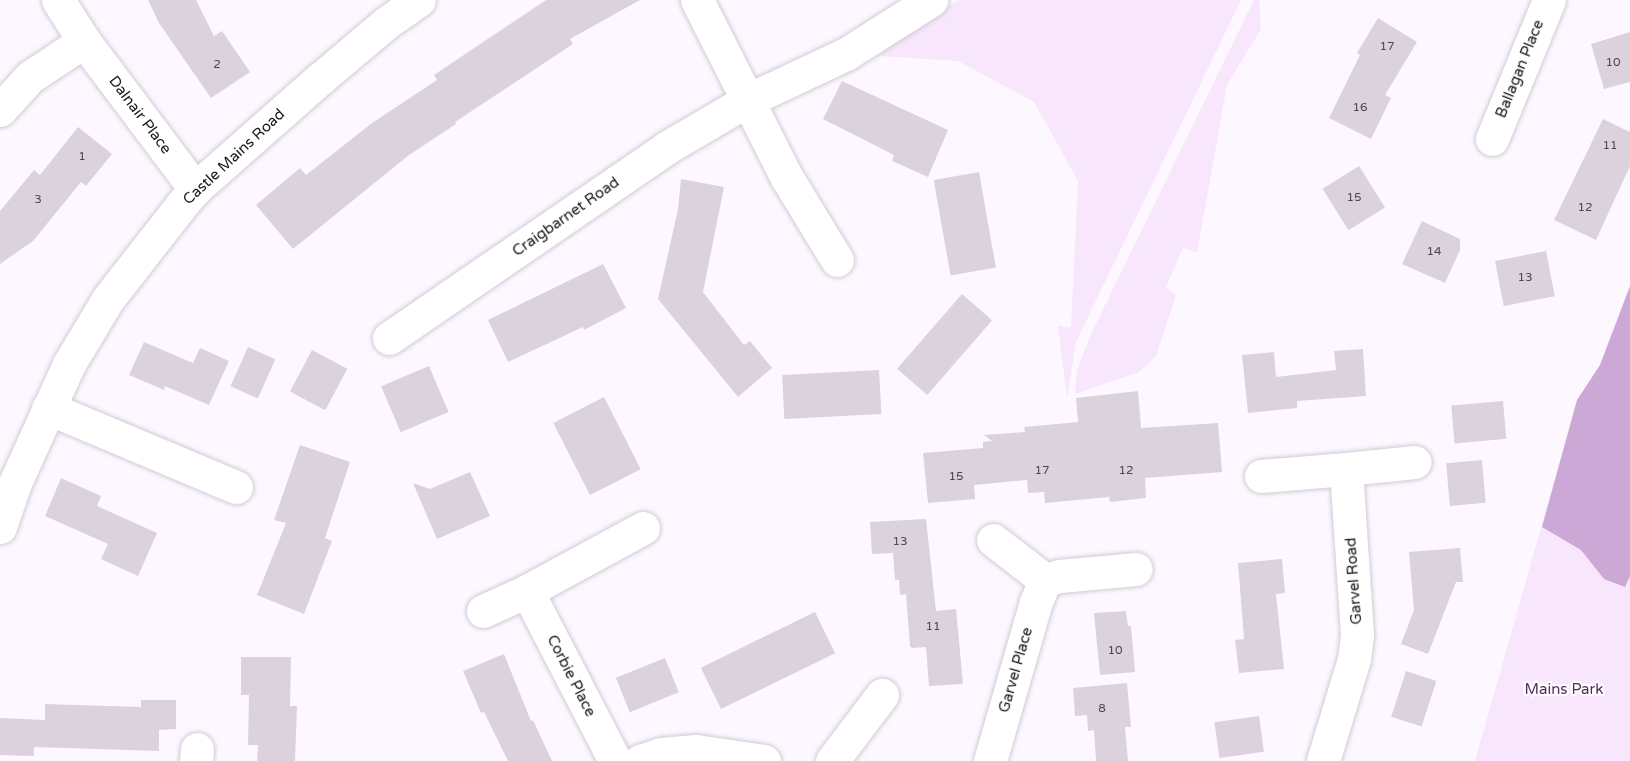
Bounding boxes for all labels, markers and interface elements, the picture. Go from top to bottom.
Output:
street label: Ballagan Place [1492,17,1548,121]
house number: 17 [1379,40,1395,54]
house number: 10 [1605,56,1621,70]
house number: 2 [213,58,221,72]
street label: Dalnair Place [105,73,175,157]
house number: 16 [1352,101,1368,115]
street label: Castle Mains Road [179,105,289,209]
house number: 11 [1602,139,1618,153]
house number: 1 [78,150,86,164]
street label: Craigbarnet Road [509,173,623,261]
house number: 15 [1346,191,1362,205]
house number: 3 [34,193,42,207]
house number: 12 [1577,201,1593,215]
house number: 14 [1426,245,1442,259]
house number: 13 [1517,271,1533,285]
house number: 17 [1034,464,1050,478]
house number: 12 [1118,464,1134,478]
house number: 15 [948,470,964,484]
house number: 13 [892,535,908,549]
street label: Garvel Road [1342,537,1366,625]
house number: 11 [925,620,941,634]
street label: Garvel Place [995,625,1037,715]
street label: Corbie Place [543,632,599,720]
house number: 10 [1107,644,1123,658]
park label: Mains Park [1525,681,1603,699]
house number: 8 [1098,702,1106,716]

